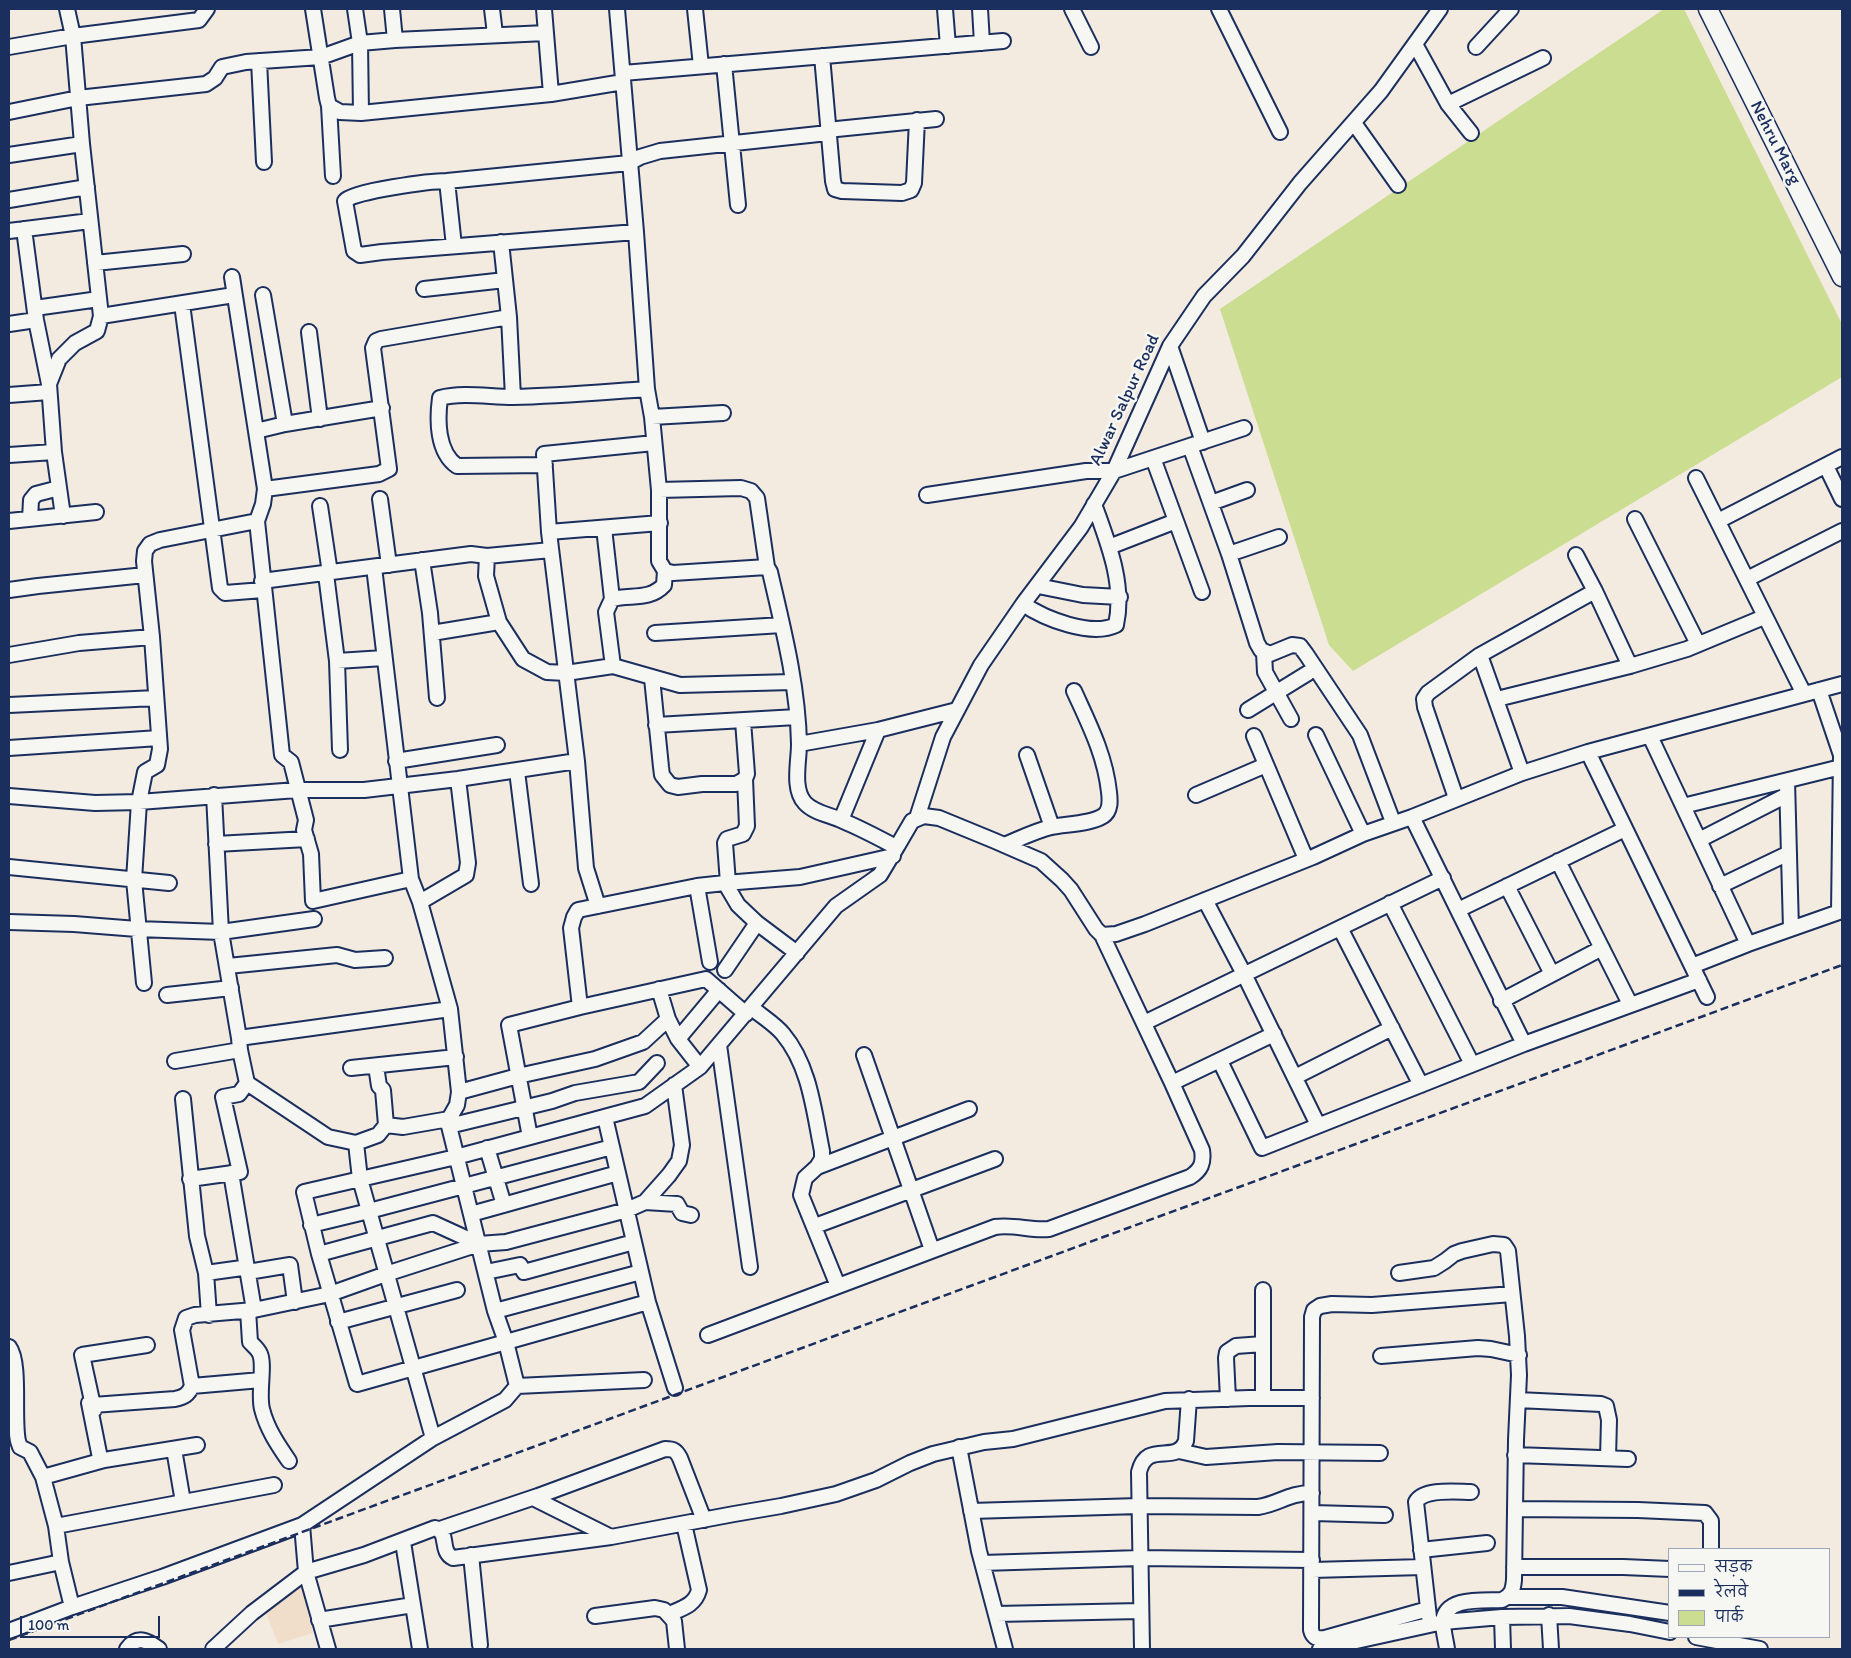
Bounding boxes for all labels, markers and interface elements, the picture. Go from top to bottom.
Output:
street label: Nehru Marg [1745,98,1805,188]
street label: Alwar Salpur Road [1085,331,1165,469]
legend [1668,1548,1831,1638]
text: सड़क [1715,1558,1752,1576]
text: रेलवे [1715,1583,1748,1601]
scale bar [22,1606,162,1638]
text: पार्क [1715,1608,1743,1626]
text: 100 m [28,1616,69,1634]

